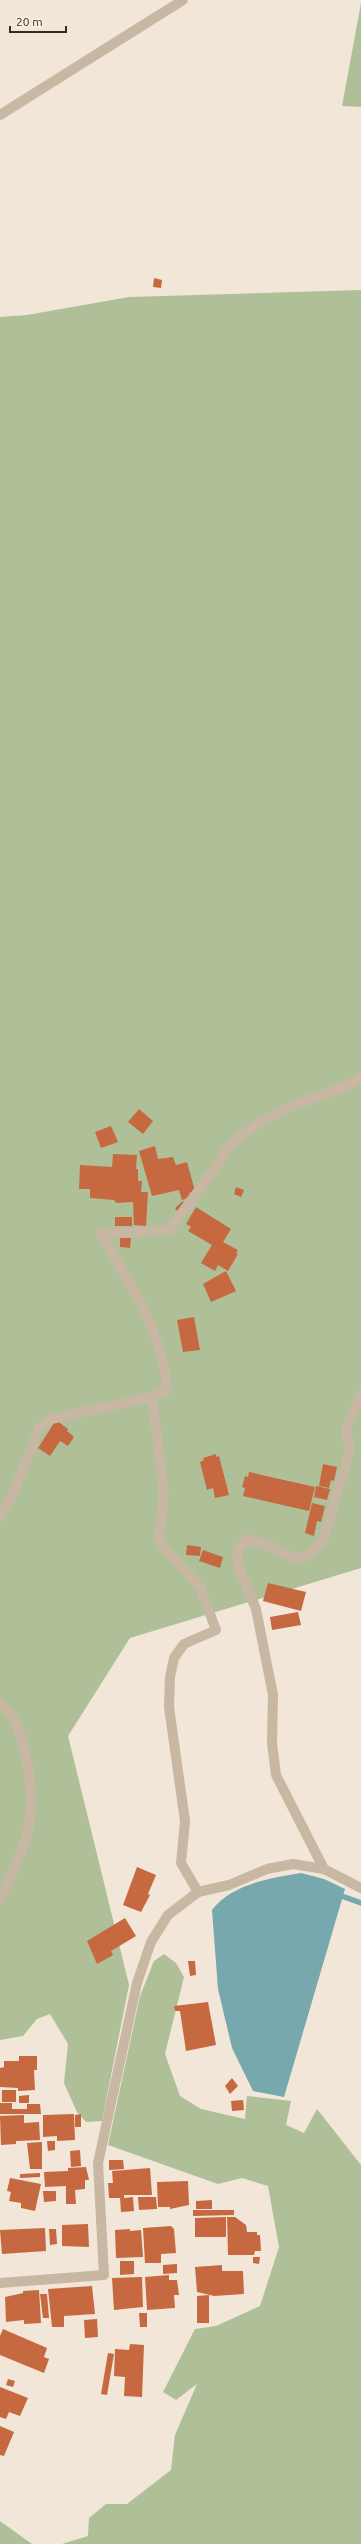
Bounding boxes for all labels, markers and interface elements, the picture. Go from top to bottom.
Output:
scale bar [10,8,66,34]
text: 20 m [16,15,43,28]

